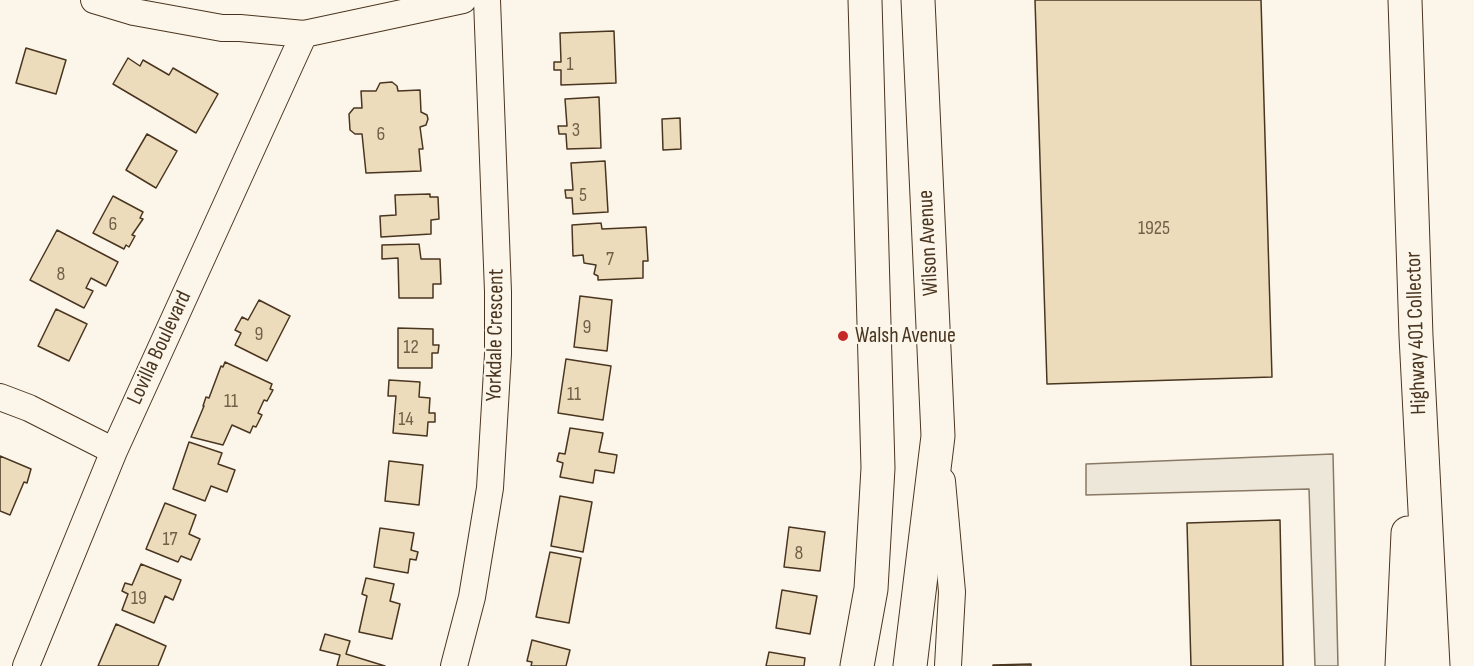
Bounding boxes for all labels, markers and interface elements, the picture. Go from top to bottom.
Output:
house number: 1 [567,53,573,77]
house number: 3 [572,119,580,143]
house number: 6 [377,123,385,147]
house number: 5 [579,184,587,208]
street label: Wilson Avenue [913,189,945,297]
house number: 6 [109,213,117,237]
house number: 1925 [1138,217,1170,241]
house number: 7 [606,248,614,272]
street label: Highway 401 Collector [1401,251,1433,415]
house number: 8 [57,263,65,287]
street label: Yorkdale Crescent [482,268,510,402]
street label: Lovilla Boulevard [122,287,198,409]
house number: 9 [583,316,591,340]
house number: 9 [255,323,263,347]
place label: Walsh Avenue [855,323,956,349]
marker: Walsh Avenue [836,329,850,343]
house number: 12 [403,336,419,360]
house number: 11 [567,383,581,407]
house number: 11 [224,390,238,414]
house number: 14 [398,408,414,432]
house number: 17 [163,528,177,552]
house number: 8 [795,542,803,566]
house number: 19 [131,587,147,611]

